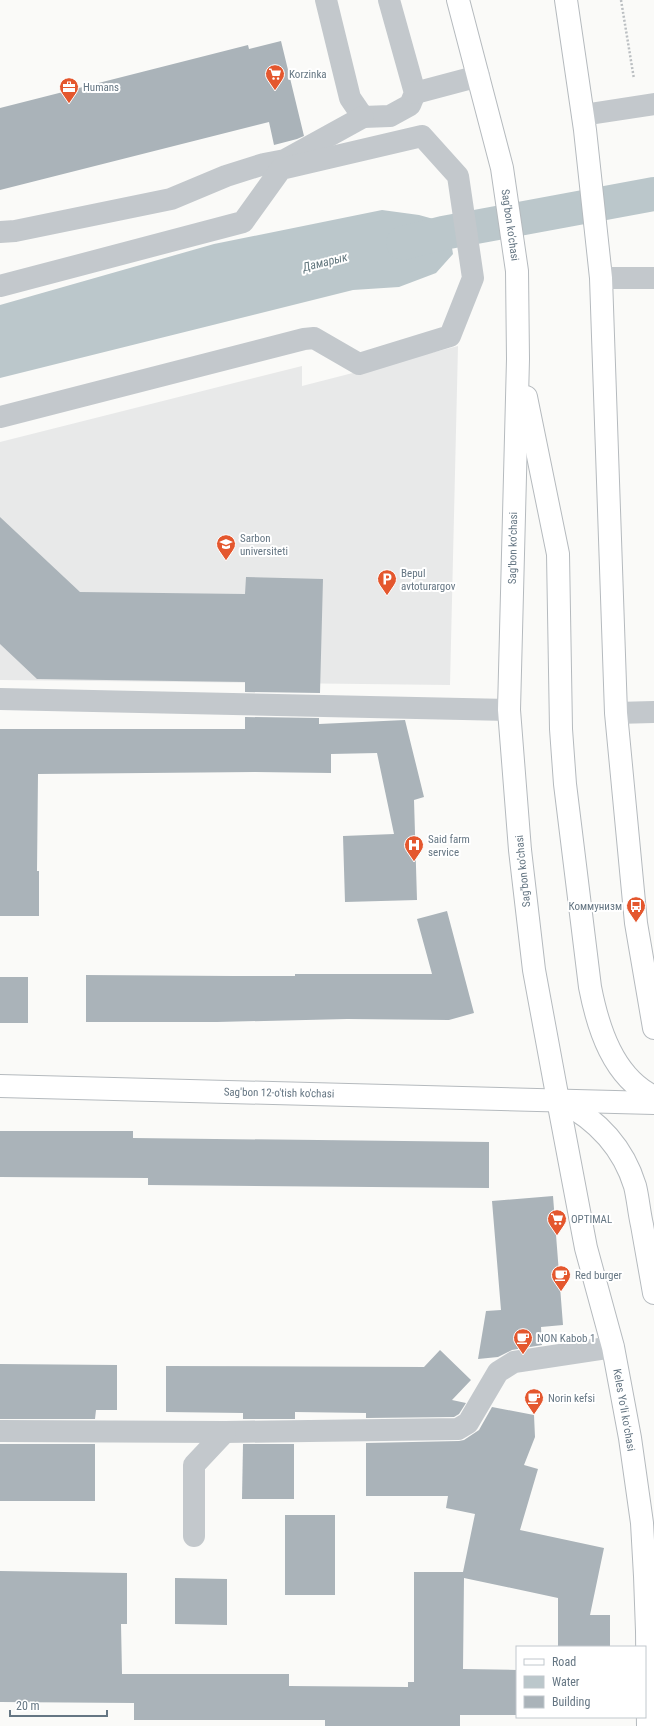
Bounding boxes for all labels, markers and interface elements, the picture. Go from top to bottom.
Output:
supermarket icon: Korzinka [264,63,286,91]
place label: Korzinka [289,68,327,81]
office icon: Humans [58,76,80,104]
place label: Humans [83,81,119,94]
street label: Sag’bon ko’chasi [499,188,521,262]
water label: Дамарык [300,250,349,275]
street label: Sag’bon ko’chasi [506,512,520,584]
place label: Sarbon universiteti [240,532,288,558]
school or university icon: Sarbon universiteti [215,533,237,561]
place label: Bepul avtoturargov [401,567,456,593]
parking icon: Bepul avtoturargov [376,568,398,596]
place label: Said farm service [428,833,470,859]
hospital icon: Said farm service [403,834,425,862]
street label: Sag’bon ko’chasi [513,834,533,908]
bus stop icon: Коммунизм [625,895,647,923]
place label: Коммунизм [568,900,622,913]
street label: Sag'bon 12-o'tish ko'chasi [224,1086,334,1100]
supermarket icon: OPTIMAL [546,1208,568,1236]
place label: OPTIMAL [571,1213,612,1226]
cafe icon: Red burger [550,1264,572,1292]
place label: Red burger [575,1269,623,1282]
cafe icon: NON Kabob 1 [512,1327,534,1355]
place label: NON Kabob 1 [537,1332,595,1345]
street label: Keles Yoʻli koʻchasi [610,1368,638,1452]
cafe icon: Norin kefsi [523,1387,545,1415]
place label: Norin kefsi [548,1392,595,1405]
legend [516,1646,646,1718]
text: Road [552,1655,576,1669]
text: Water [552,1675,580,1689]
scale bar [10,1692,107,1718]
text: Building [552,1695,590,1709]
text: 20 m [16,1699,40,1713]

